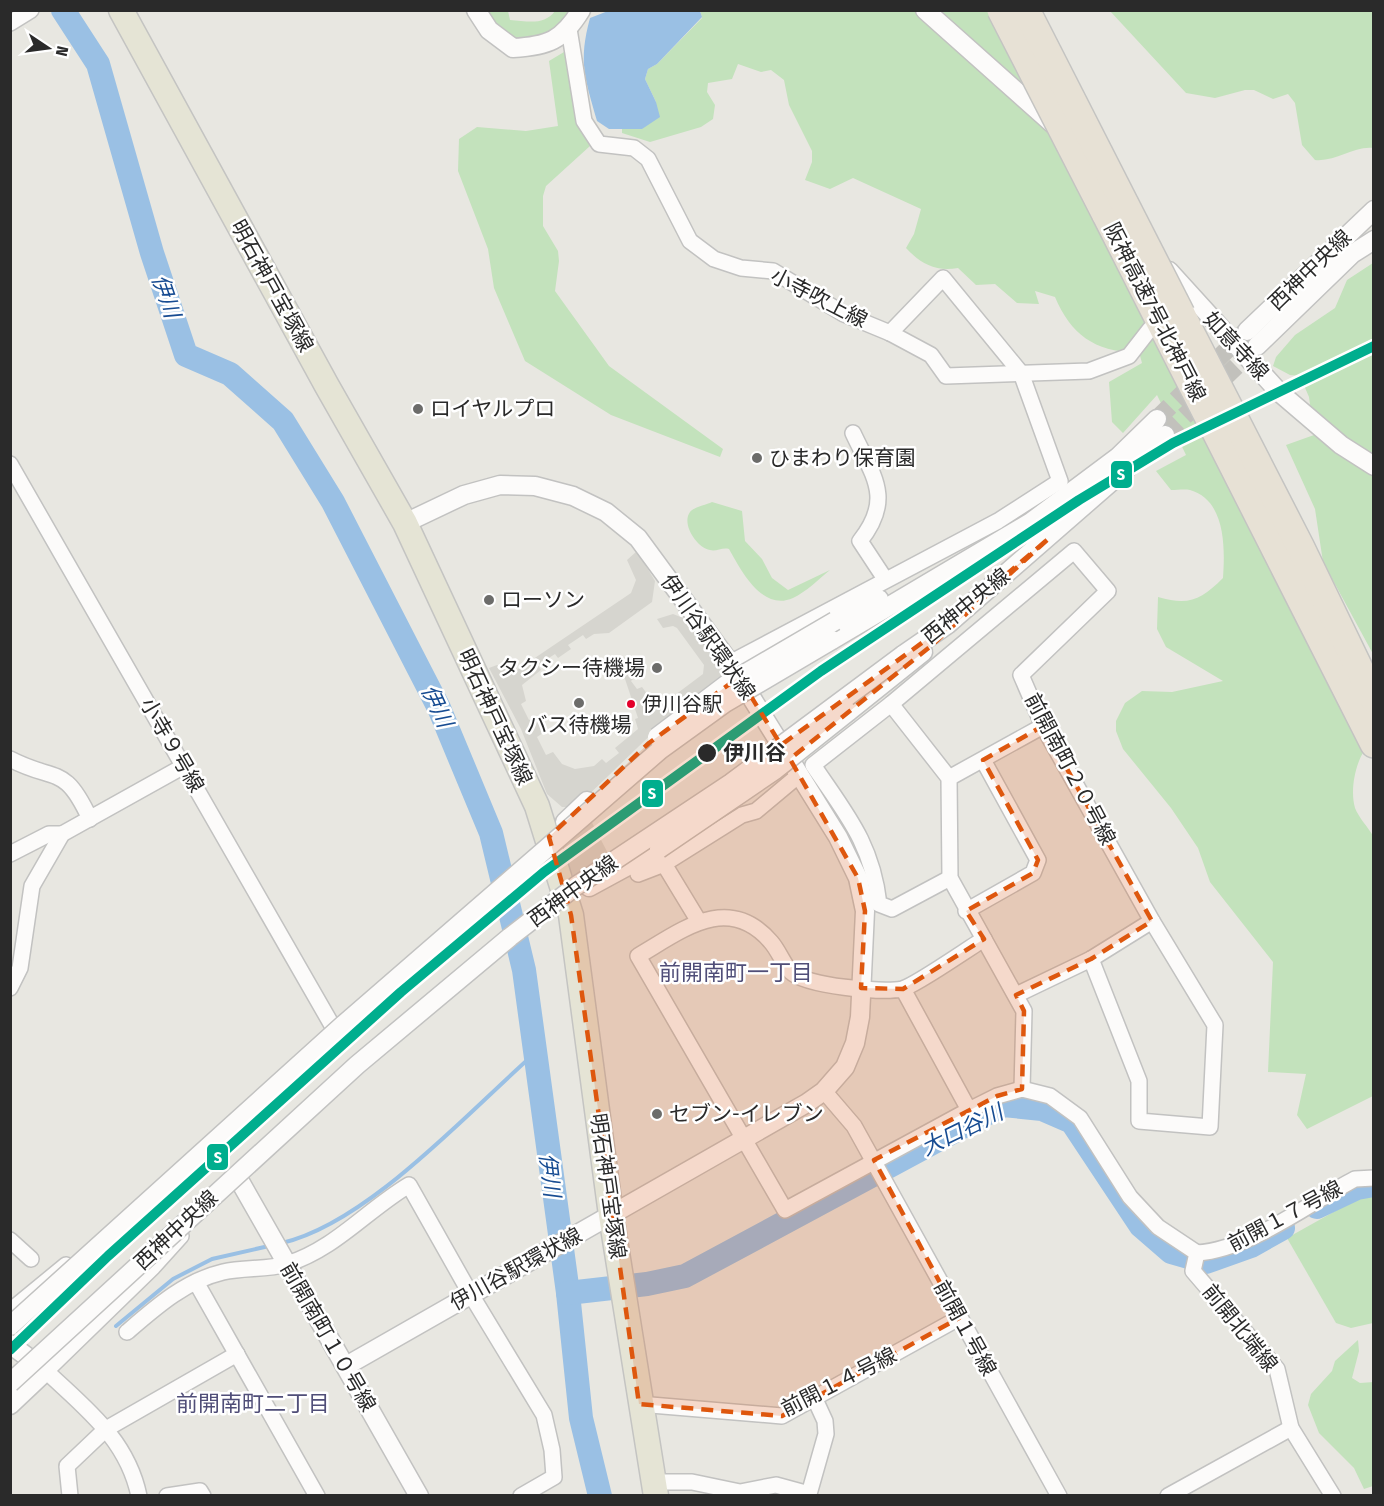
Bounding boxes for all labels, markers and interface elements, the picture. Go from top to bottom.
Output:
north arrow [18,18,78,78]
text: N [52,44,72,58]
street label: 明石神戸宝塚線 [225,215,319,357]
street label: 阪神高速7号北神戸線 [1099,218,1211,406]
street label: 西神中央線 [1263,224,1357,316]
street label: 小寺吹上線 [766,263,872,333]
water label: 伊川 [146,271,187,323]
street label: 如意寺線 [1198,306,1274,386]
place label: ロイヤルプロ [430,396,555,422]
marker: ロイヤルプロ [411,402,425,416]
place label: ひまわり保育園 [769,445,916,471]
marker: ひまわり保育園 [750,451,764,465]
line badge: S [1110,460,1133,489]
text: S [1117,465,1125,484]
street label: 西神中央線 [917,563,1015,649]
street label: 伊川谷駅環状線 [656,570,760,704]
place label: ローソン [501,587,585,613]
marker: ローソン [482,593,496,607]
street label: 明石神戸宝塚線 [452,645,538,789]
place label: タクシー待機場 [498,655,645,681]
marker: タクシー待機場 [650,661,664,675]
water label: 伊川 [415,680,459,733]
street label: 前開南町２０号線 [1019,689,1121,849]
place label: 伊川谷駅 [642,692,722,716]
street label: 小寺９号線 [134,693,210,797]
marker: バス待機場 [572,696,586,710]
marker: 伊川谷駅 [625,698,637,710]
place label: バス待機場 [527,712,632,738]
place label: 伊川谷 [723,740,786,766]
marker: 伊川谷 [696,742,718,764]
line badge: S [641,779,664,808]
text: S [648,784,656,803]
street label: 西神中央線 [523,850,623,932]
district label: 前開南町一丁目 [659,959,813,986]
water label: 大口谷川 [917,1098,1009,1161]
place label: セブン-イレブン [669,1101,824,1127]
marker: セブン-イレブン [650,1107,664,1121]
street label: 明石神戸宝塚線 [585,1111,631,1261]
line badge: S [206,1143,229,1171]
text: S [214,1148,222,1167]
water label: 伊川 [534,1152,566,1200]
street label: 前開１７号線 [1223,1175,1347,1257]
street label: 西神中央線 [129,1185,223,1275]
street label: 伊川谷駅環状線 [445,1222,587,1316]
street label: 前開南町１０号線 [275,1258,381,1416]
street label: 前開１号線 [928,1276,1002,1380]
street label: 前開北端線 [1197,1279,1283,1377]
street label: 前開１４号線 [777,1342,901,1422]
district label: 前開南町二丁目 [176,1390,330,1417]

